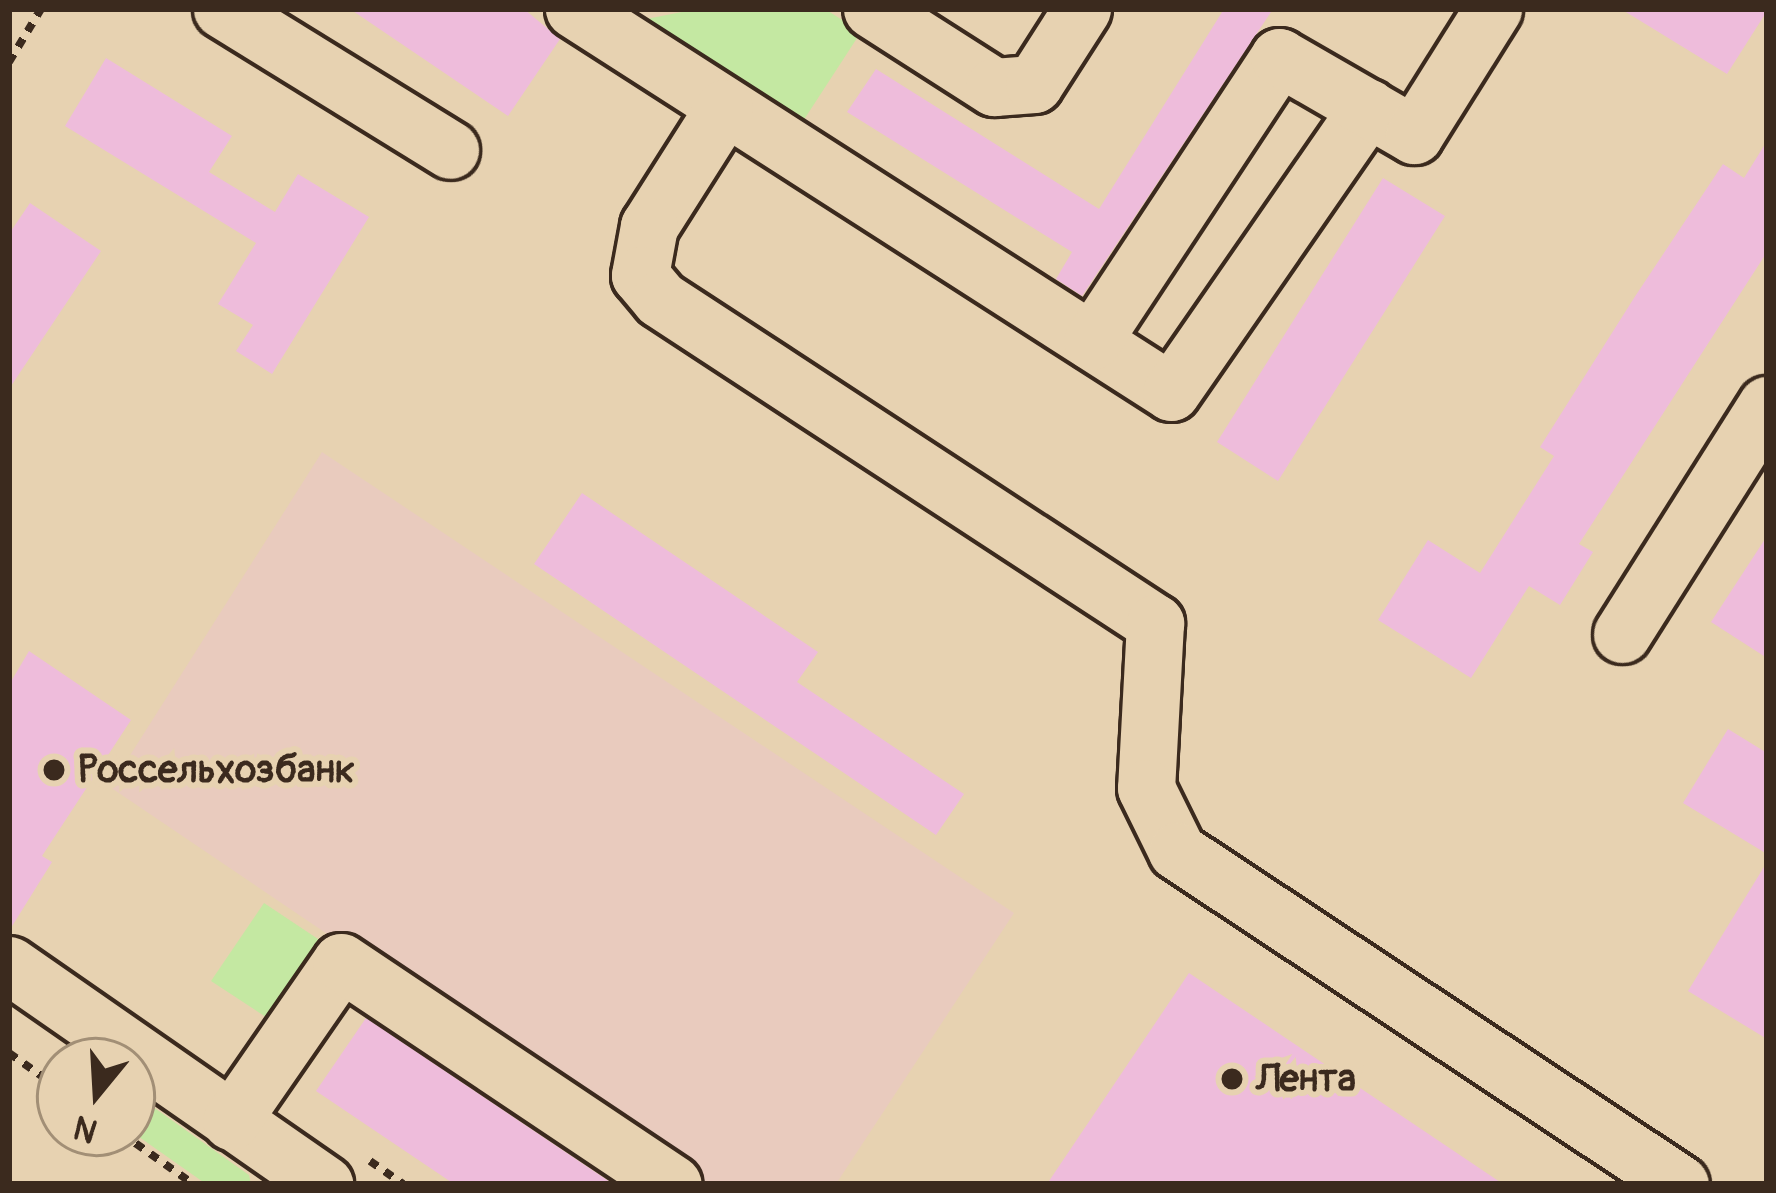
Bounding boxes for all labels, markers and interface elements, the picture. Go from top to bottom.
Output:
place label: Россельхозбанк [78,747,355,793]
marker: Россельхозбанк [41,757,67,783]
north arrow [36,1037,156,1157]
place label: Лента [1256,1056,1356,1102]
marker: Лента [1219,1066,1245,1092]
text: N [69,1106,103,1152]

